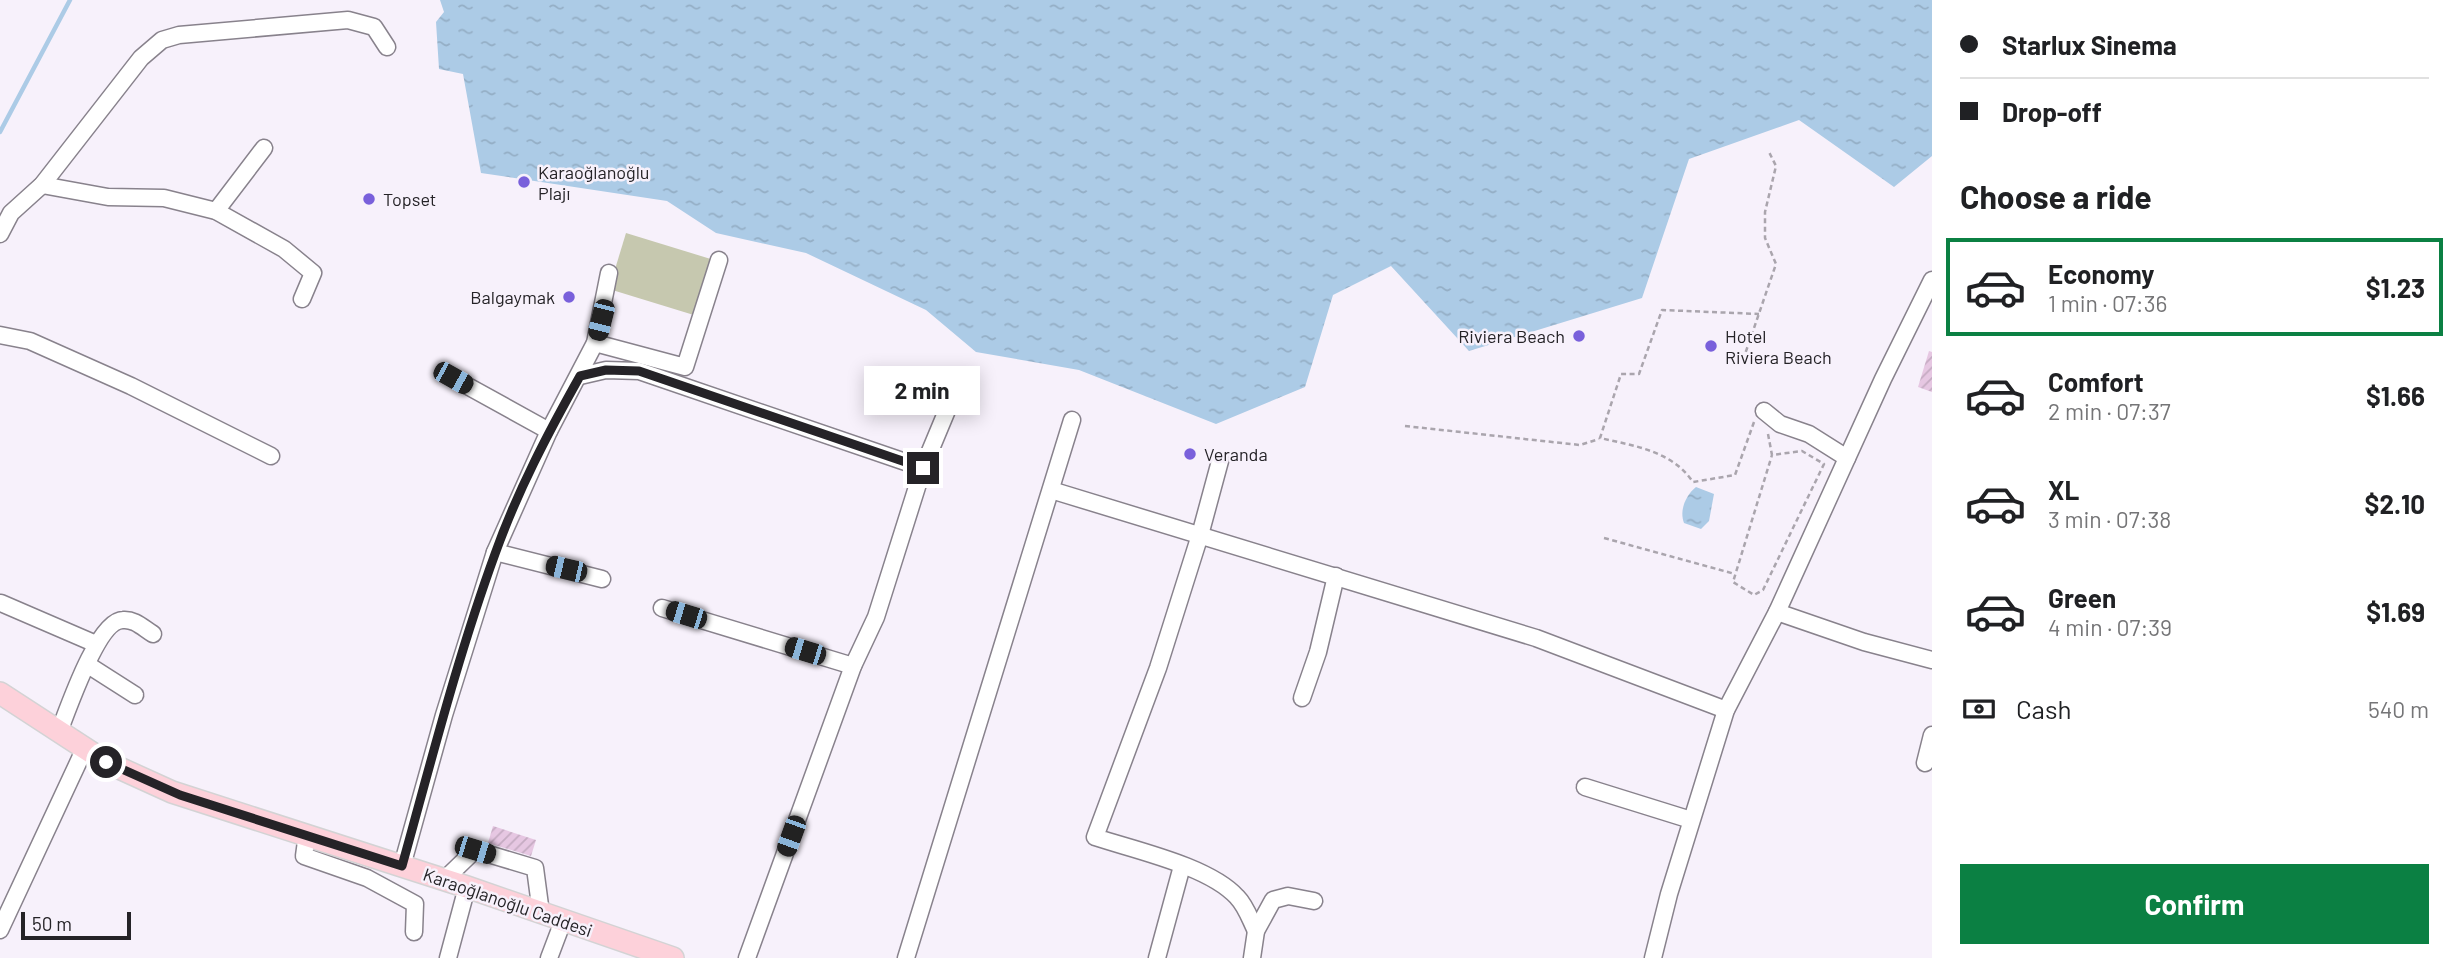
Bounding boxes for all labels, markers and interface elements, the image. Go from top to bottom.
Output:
text: Starlux Sinema [2002,29,2177,60]
text: Drop-off [2002,96,2102,127]
place label: Karaoğlanoğlu Plajı [538,161,650,204]
marker: Karaoğlanoğlu Plajı [516,174,532,190]
text: Choose a ride [1960,177,2152,215]
place label: Topset [383,188,436,210]
marker: Topset [361,191,377,207]
icon: car [1964,256,2027,319]
text: Economy [2048,258,2154,289]
text: $1.23 [2366,272,2425,303]
place label: Balgaymak [470,286,555,308]
marker: Balgaymak [561,289,577,305]
text: 1 min · 07:36 [2048,289,2167,317]
car [586,297,617,343]
place label: Riviera Beach [1458,325,1565,347]
place label: Hotel Riviera Beach [1725,325,1832,368]
marker: Riviera Beach [1571,328,1587,344]
marker: Hotel Riviera Beach [1703,338,1719,354]
car [430,359,477,397]
icon: car [1964,364,2027,427]
callout: 2 min [865,366,981,416]
text: Comfort [2048,366,2144,397]
text: 2 min [894,376,950,404]
text: $1.66 [2366,380,2425,411]
text: 2 min · 07:37 [2048,397,2171,425]
place label: Veranda [1204,443,1268,465]
marker: Veranda [1182,446,1198,462]
route end [907,452,939,484]
icon: car [1964,472,2027,535]
text: XL [2048,474,2079,505]
text: $2.10 [2365,488,2425,519]
text: 3 min · 07:38 [2048,505,2171,533]
car [544,554,589,584]
icon: car [1964,580,2027,643]
text: Green [2048,582,2116,613]
text: $1.69 [2366,596,2425,627]
car [663,599,710,631]
text: 4 min · 07:39 [2048,613,2172,641]
car [782,635,829,667]
icon: cash [1960,690,1998,728]
text: Cash [2016,693,2071,724]
text: 540 m [2368,695,2429,723]
route start [90,746,122,778]
car [774,813,809,859]
car [452,834,499,866]
street label: Karaoğlanoğlu Caddesi [421,863,595,941]
button: Confirm [1960,864,2429,944]
scale bar [21,909,131,941]
text: 50 m [32,912,72,935]

